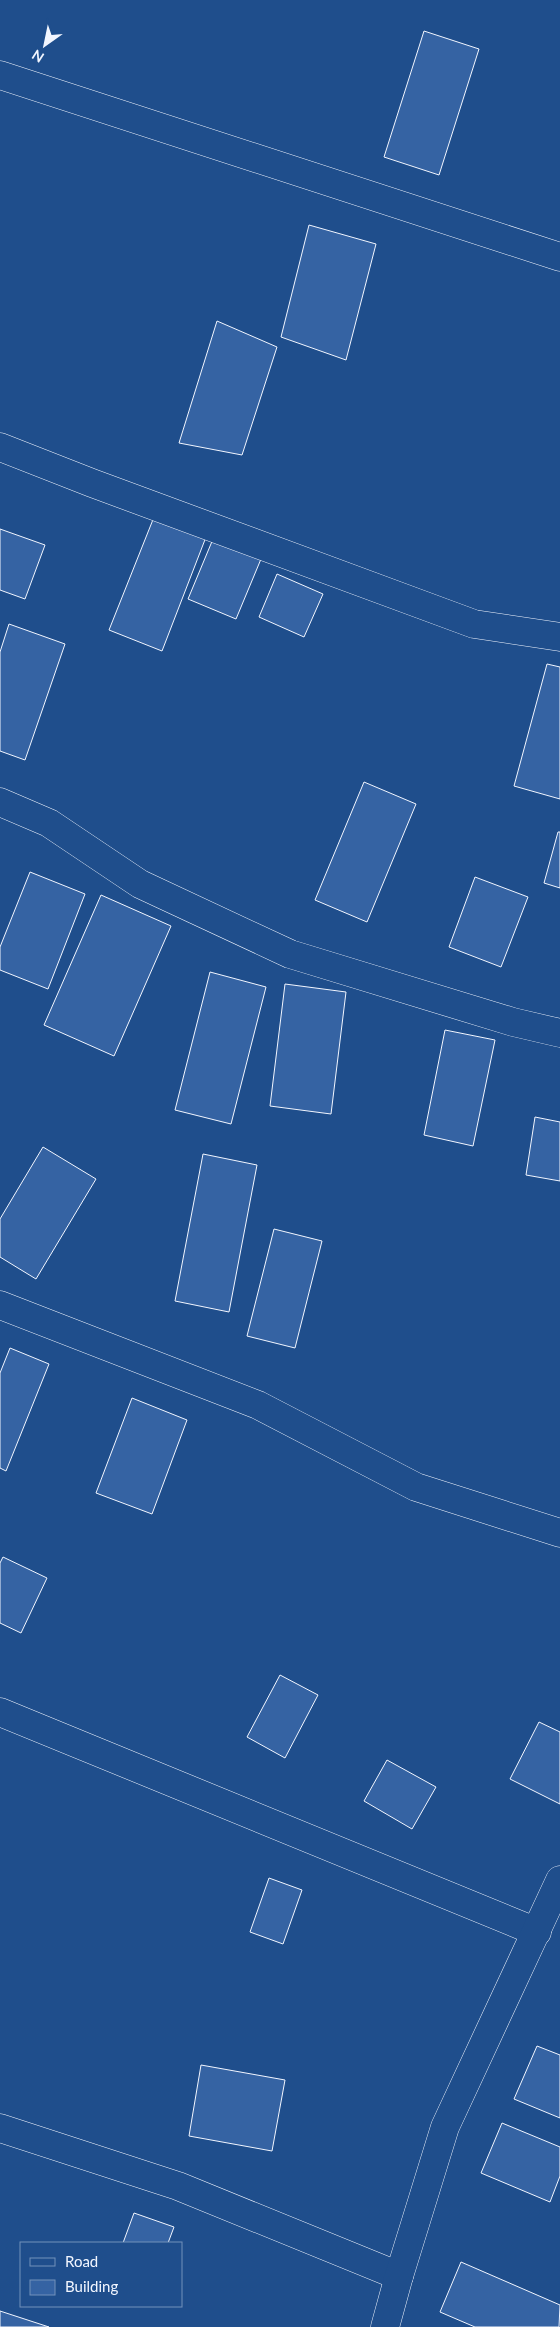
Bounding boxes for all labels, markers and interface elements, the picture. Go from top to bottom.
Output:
north arrow [20,20,70,70]
text: N [28,46,47,66]
legend [20,2242,182,2307]
text: Road [65,2252,98,2270]
text: Building [65,2277,118,2295]

